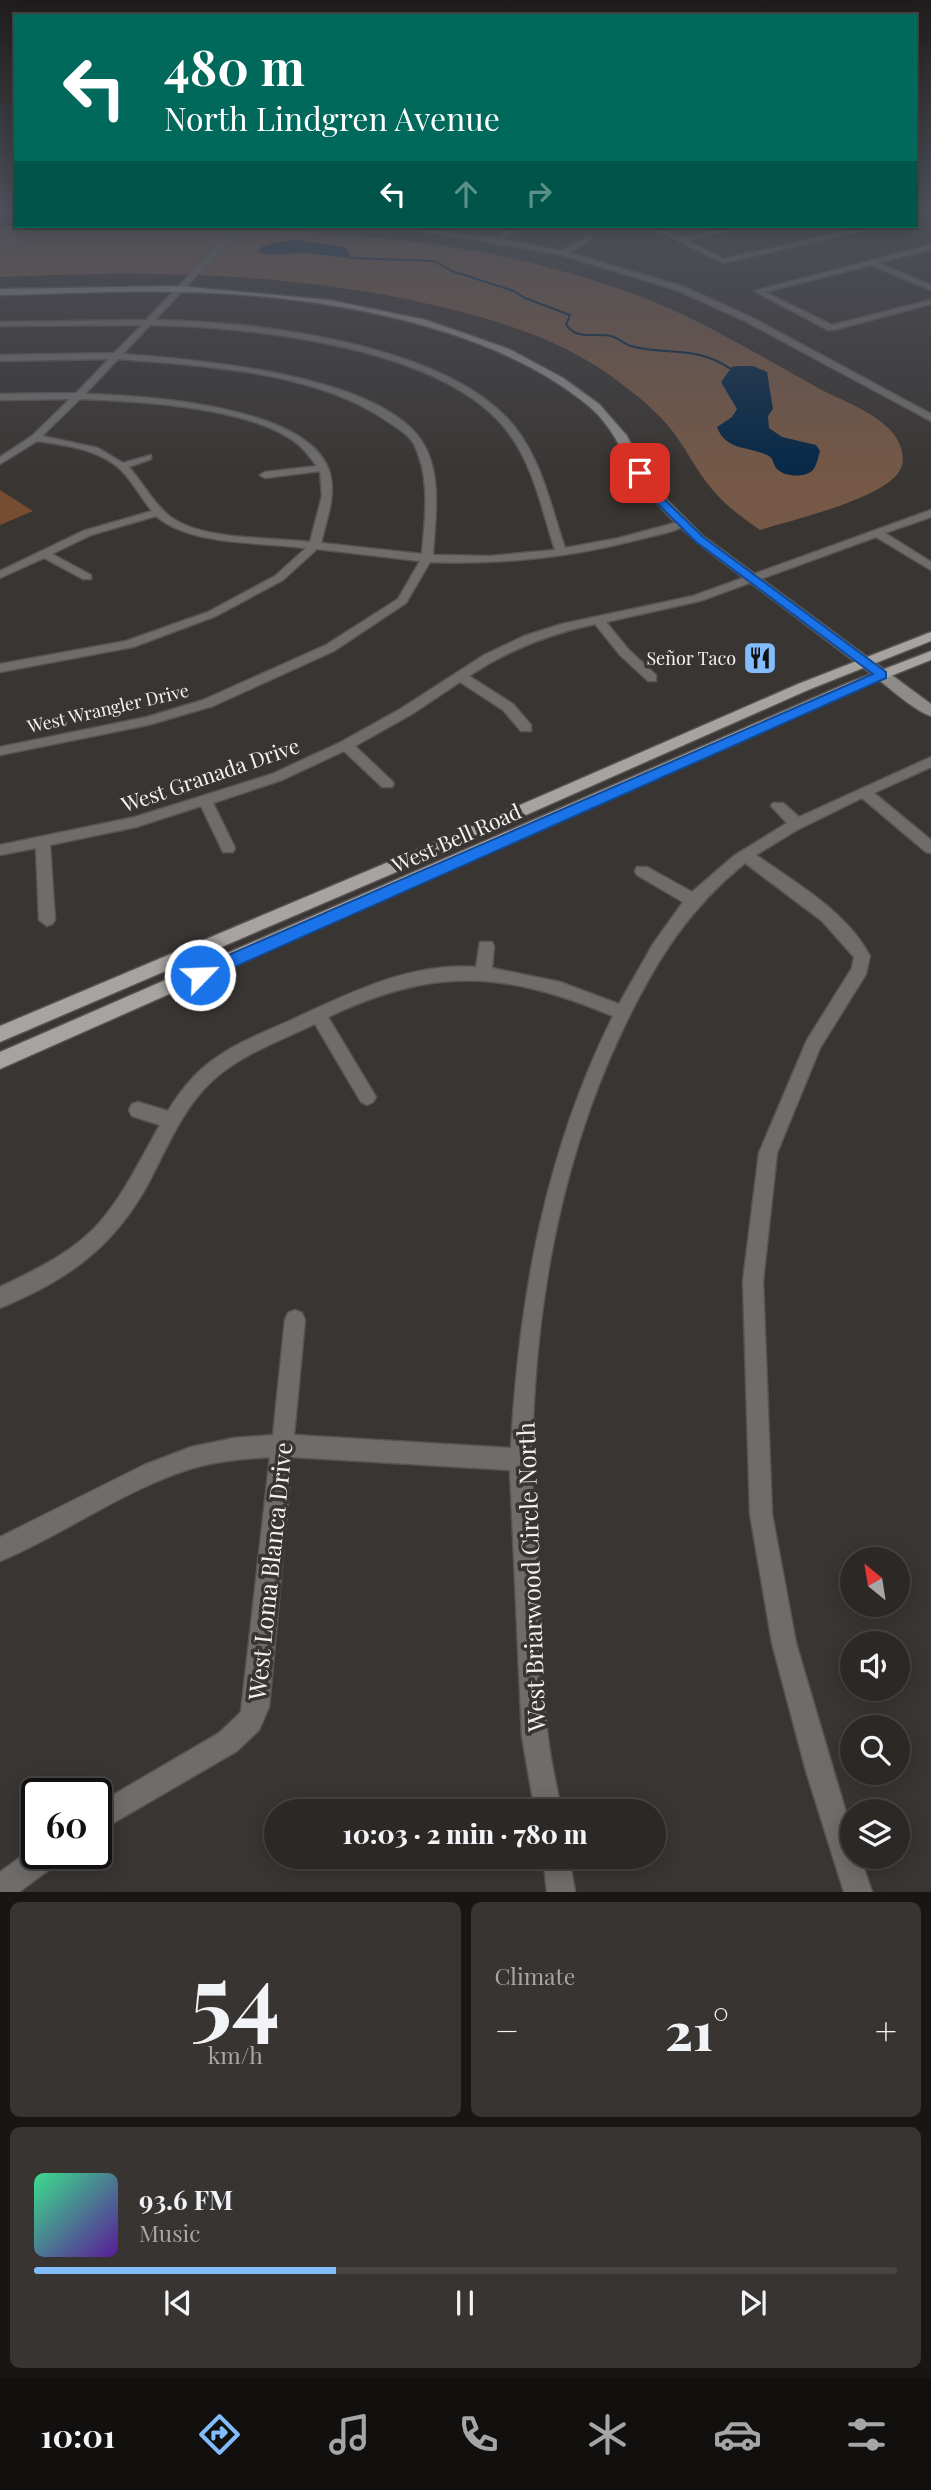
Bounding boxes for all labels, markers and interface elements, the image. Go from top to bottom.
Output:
text: 480 m [164,33,305,98]
icon: left [49,42,140,133]
text: North Lindgren Avenue [164,96,500,139]
icon: left [374,175,412,213]
icon: ahead [447,175,485,213]
icon: right [520,175,558,213]
pin [610,443,670,503]
icon: arrive [621,454,659,492]
restaurant icon: Señor Taco [741,639,779,677]
place label: Señor Taco [646,646,736,670]
street label: West Wrangler Drive [24,678,191,738]
street label: West Granada Drive [116,730,303,818]
street label: West Bell Road [386,796,525,878]
position arrow [163,938,237,1012]
street label: West Briarwood Circle North [509,1422,551,1733]
street label: West Loma Blanca Drive [239,1440,298,1703]
north arrow [840,1547,910,1617]
map controls [840,1547,910,1869]
button: sound [840,1631,910,1701]
button: search [840,1715,910,1785]
speed limit sign: 60 [21,1778,112,1869]
button: layers [840,1799,910,1869]
text: 10:03 · 2 min · 780 m [343,1816,587,1851]
text: 54 [190,1933,280,2054]
text: Climate [495,1960,575,1991]
text: 21° [665,1995,729,2064]
text: − [495,2004,519,2055]
text: + [875,2004,897,2055]
text: km/h [208,2039,263,2070]
text: 93.6 FM [139,2182,233,2217]
text: Music [139,2217,200,2248]
icon: previous [159,2284,197,2322]
icon: pause [446,2284,484,2322]
icon: next [734,2284,772,2322]
icon: directions [195,2410,244,2459]
icon: music [325,2410,374,2459]
icon: phone [454,2410,503,2459]
icon: climate [583,2410,632,2459]
icon: car [713,2410,762,2459]
icon: filters [842,2410,891,2459]
text: 10:01 [40,2413,115,2456]

